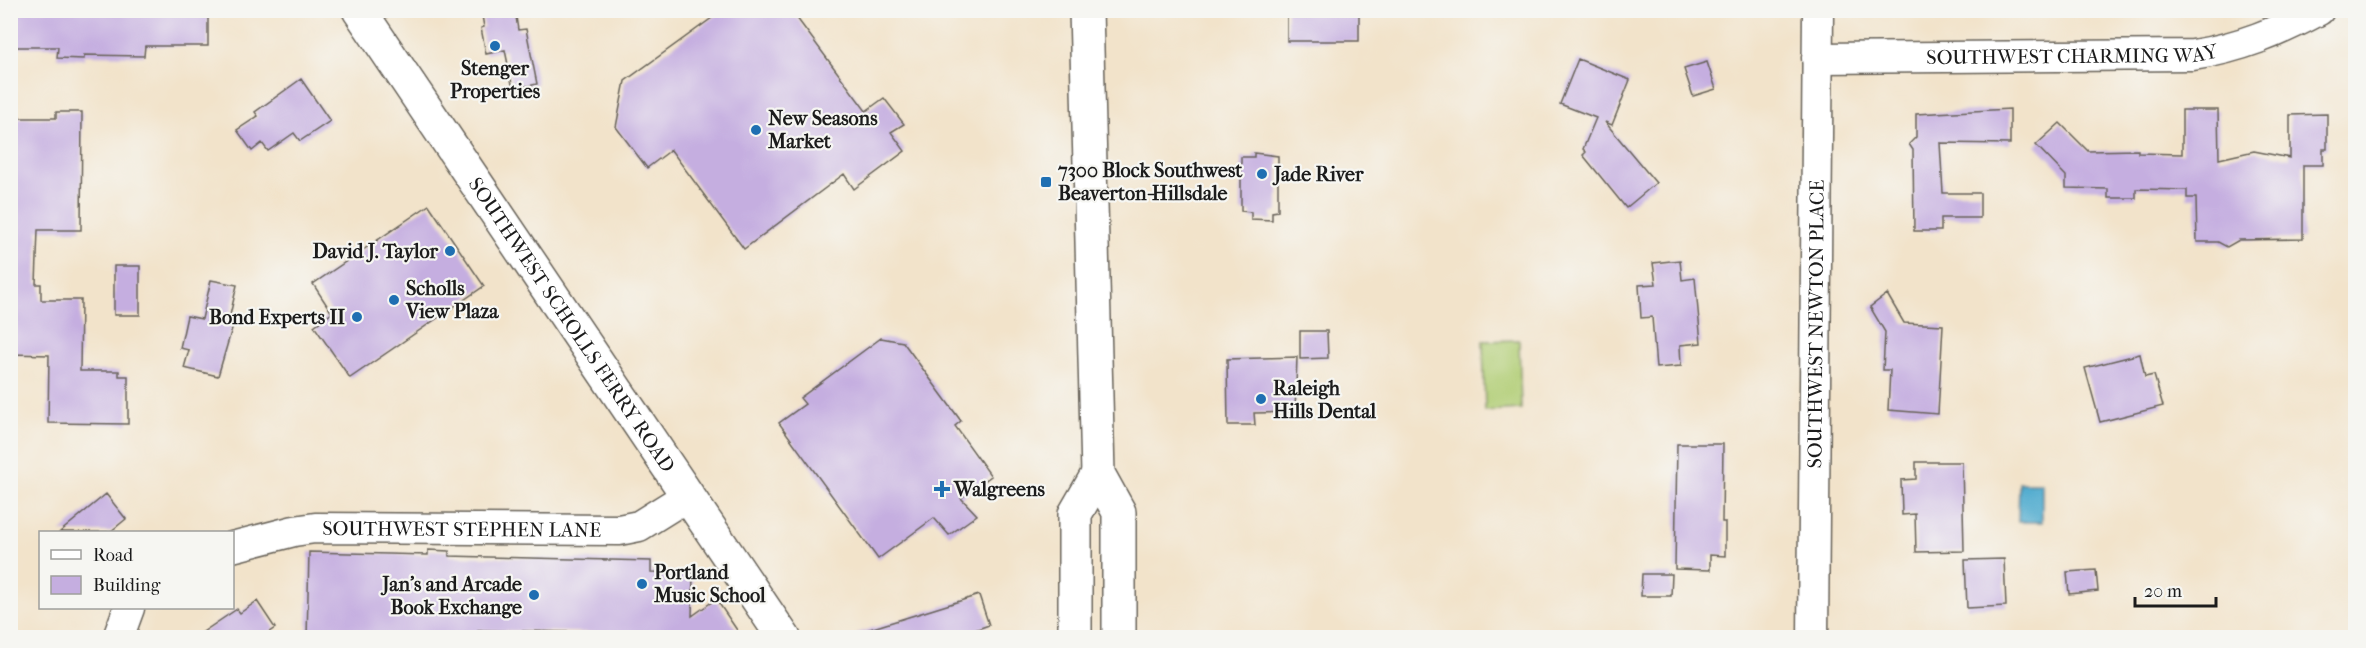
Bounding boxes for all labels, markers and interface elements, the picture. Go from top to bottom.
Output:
marker: Stenger Properties [488,39,502,53]
street label: SOUTHWEST CHARMING WAY [1926,39,2221,69]
place label: Stenger Properties [450,57,541,103]
place label: New Seasons Market [767,107,878,153]
marker: New Seasons Market [749,123,763,137]
place label: 7300 Block Southwest Beaverton-Hillsdale [1057,159,1243,205]
place label: Jade River [1272,163,1364,186]
marker: Jade River [1255,167,1269,181]
street label: SOUTHWEST SCHOLLS FERRY ROAD [464,173,679,477]
marker: 7300 Block Southwest Beaverton-Hillsdale [1039,175,1053,189]
street label: SOUTHWEST NEWTON PLACE [1803,179,1829,469]
place label: David J. Taylor [313,240,438,263]
marker: David J. Taylor [443,244,457,258]
place label: Scholls View Plaza [405,277,499,323]
marker: Scholls View Plaza [387,293,401,307]
place label: Bond Experts II [209,306,345,329]
marker: Bond Experts II [350,310,364,324]
place label: Raleigh Hills Dental [1273,377,1376,423]
marker: Raleigh Hills Dental [1254,392,1268,406]
place label: Walgreens [953,478,1046,501]
marker: Walgreens [935,482,949,496]
street label: SOUTHWEST STEPHEN LANE [322,517,601,542]
legend [39,531,234,609]
text: Road [93,545,133,566]
place label: Portland Music School [653,561,766,607]
scale bar [2135,570,2216,608]
place label: Jan's and Arcade Book Exchange [380,573,522,619]
text: Building [93,575,161,596]
marker: Portland Music School [635,577,649,591]
text: 20 m [2144,581,2182,602]
marker: Jan's and Arcade Book Exchange [527,588,541,602]

